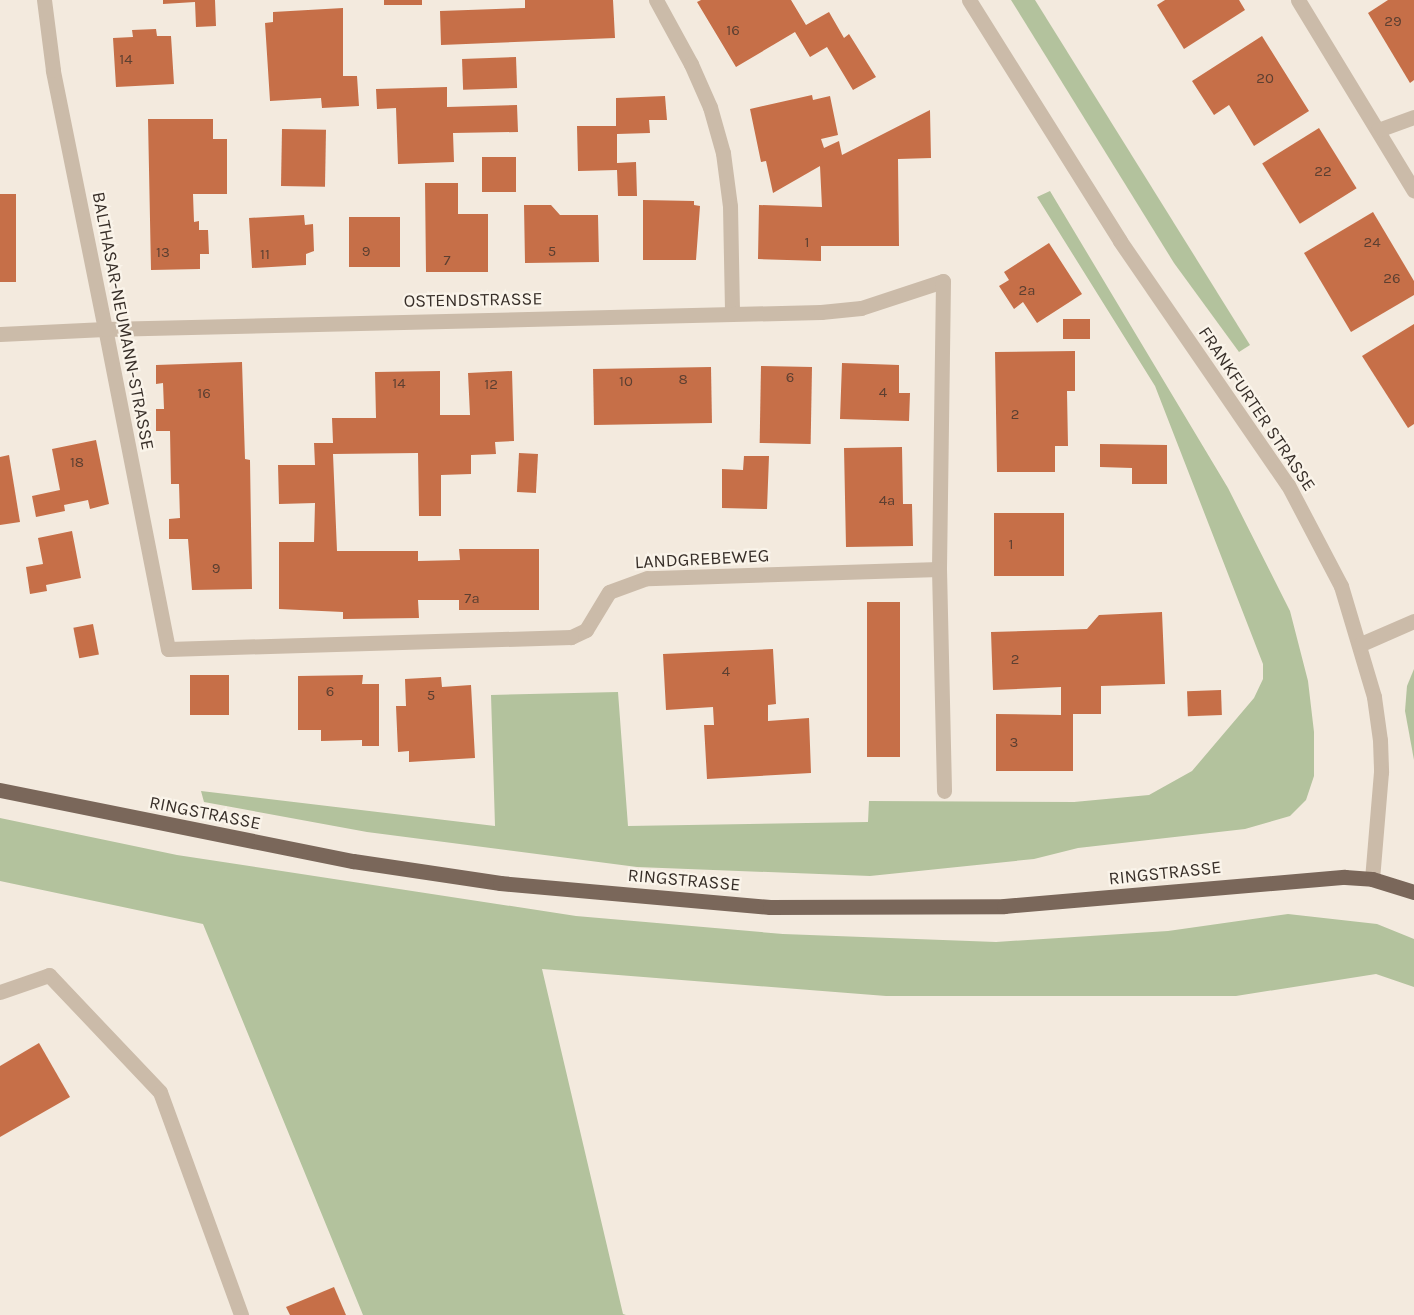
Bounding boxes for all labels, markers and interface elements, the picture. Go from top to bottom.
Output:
house number: 29 [1384,13,1402,31]
house number: 16 [726,22,740,40]
house number: 14 [119,51,133,69]
house number: 20 [1256,70,1274,88]
house number: 22 [1314,163,1332,181]
street label: BALTHASAR-NEUMANN-STRASSE [87,190,159,452]
house number: 1 [805,234,809,252]
house number: 24 [1363,234,1381,252]
house number: 9 [362,243,370,261]
house number: 5 [548,243,556,261]
house number: 13 [156,244,170,262]
house number: 11 [260,246,270,264]
house number: 7 [443,252,451,270]
house number: 26 [1383,270,1401,288]
house number: 2a [1019,282,1035,300]
street label: OSTENDSTRASSE [403,288,543,312]
street label: FRANKFURTER STRASSE [1194,323,1320,495]
house number: 6 [786,369,794,387]
house number: 8 [678,371,688,389]
house number: 10 [619,373,633,391]
house number: 14 [392,375,406,393]
house number: 12 [484,376,498,394]
house number: 4 [879,384,887,402]
house number: 16 [197,385,211,403]
house number: 2 [1011,406,1019,424]
house number: 18 [70,454,84,472]
house number: 4a [879,492,895,510]
house number: 1 [1009,536,1013,554]
street label: LANDGREBEWEG [634,545,770,573]
house number: 9 [212,560,220,578]
house number: 7a [464,590,480,608]
house number: 2 [1011,651,1019,669]
house number: 4 [722,663,730,681]
house number: 6 [326,683,334,701]
house number: 5 [427,687,435,705]
house number: 3 [1010,734,1018,752]
street label: RINGSTRASSE [147,792,263,834]
street label: RINGSTRASSE [1108,856,1222,890]
street label: RINGSTRASSE [627,864,741,896]

